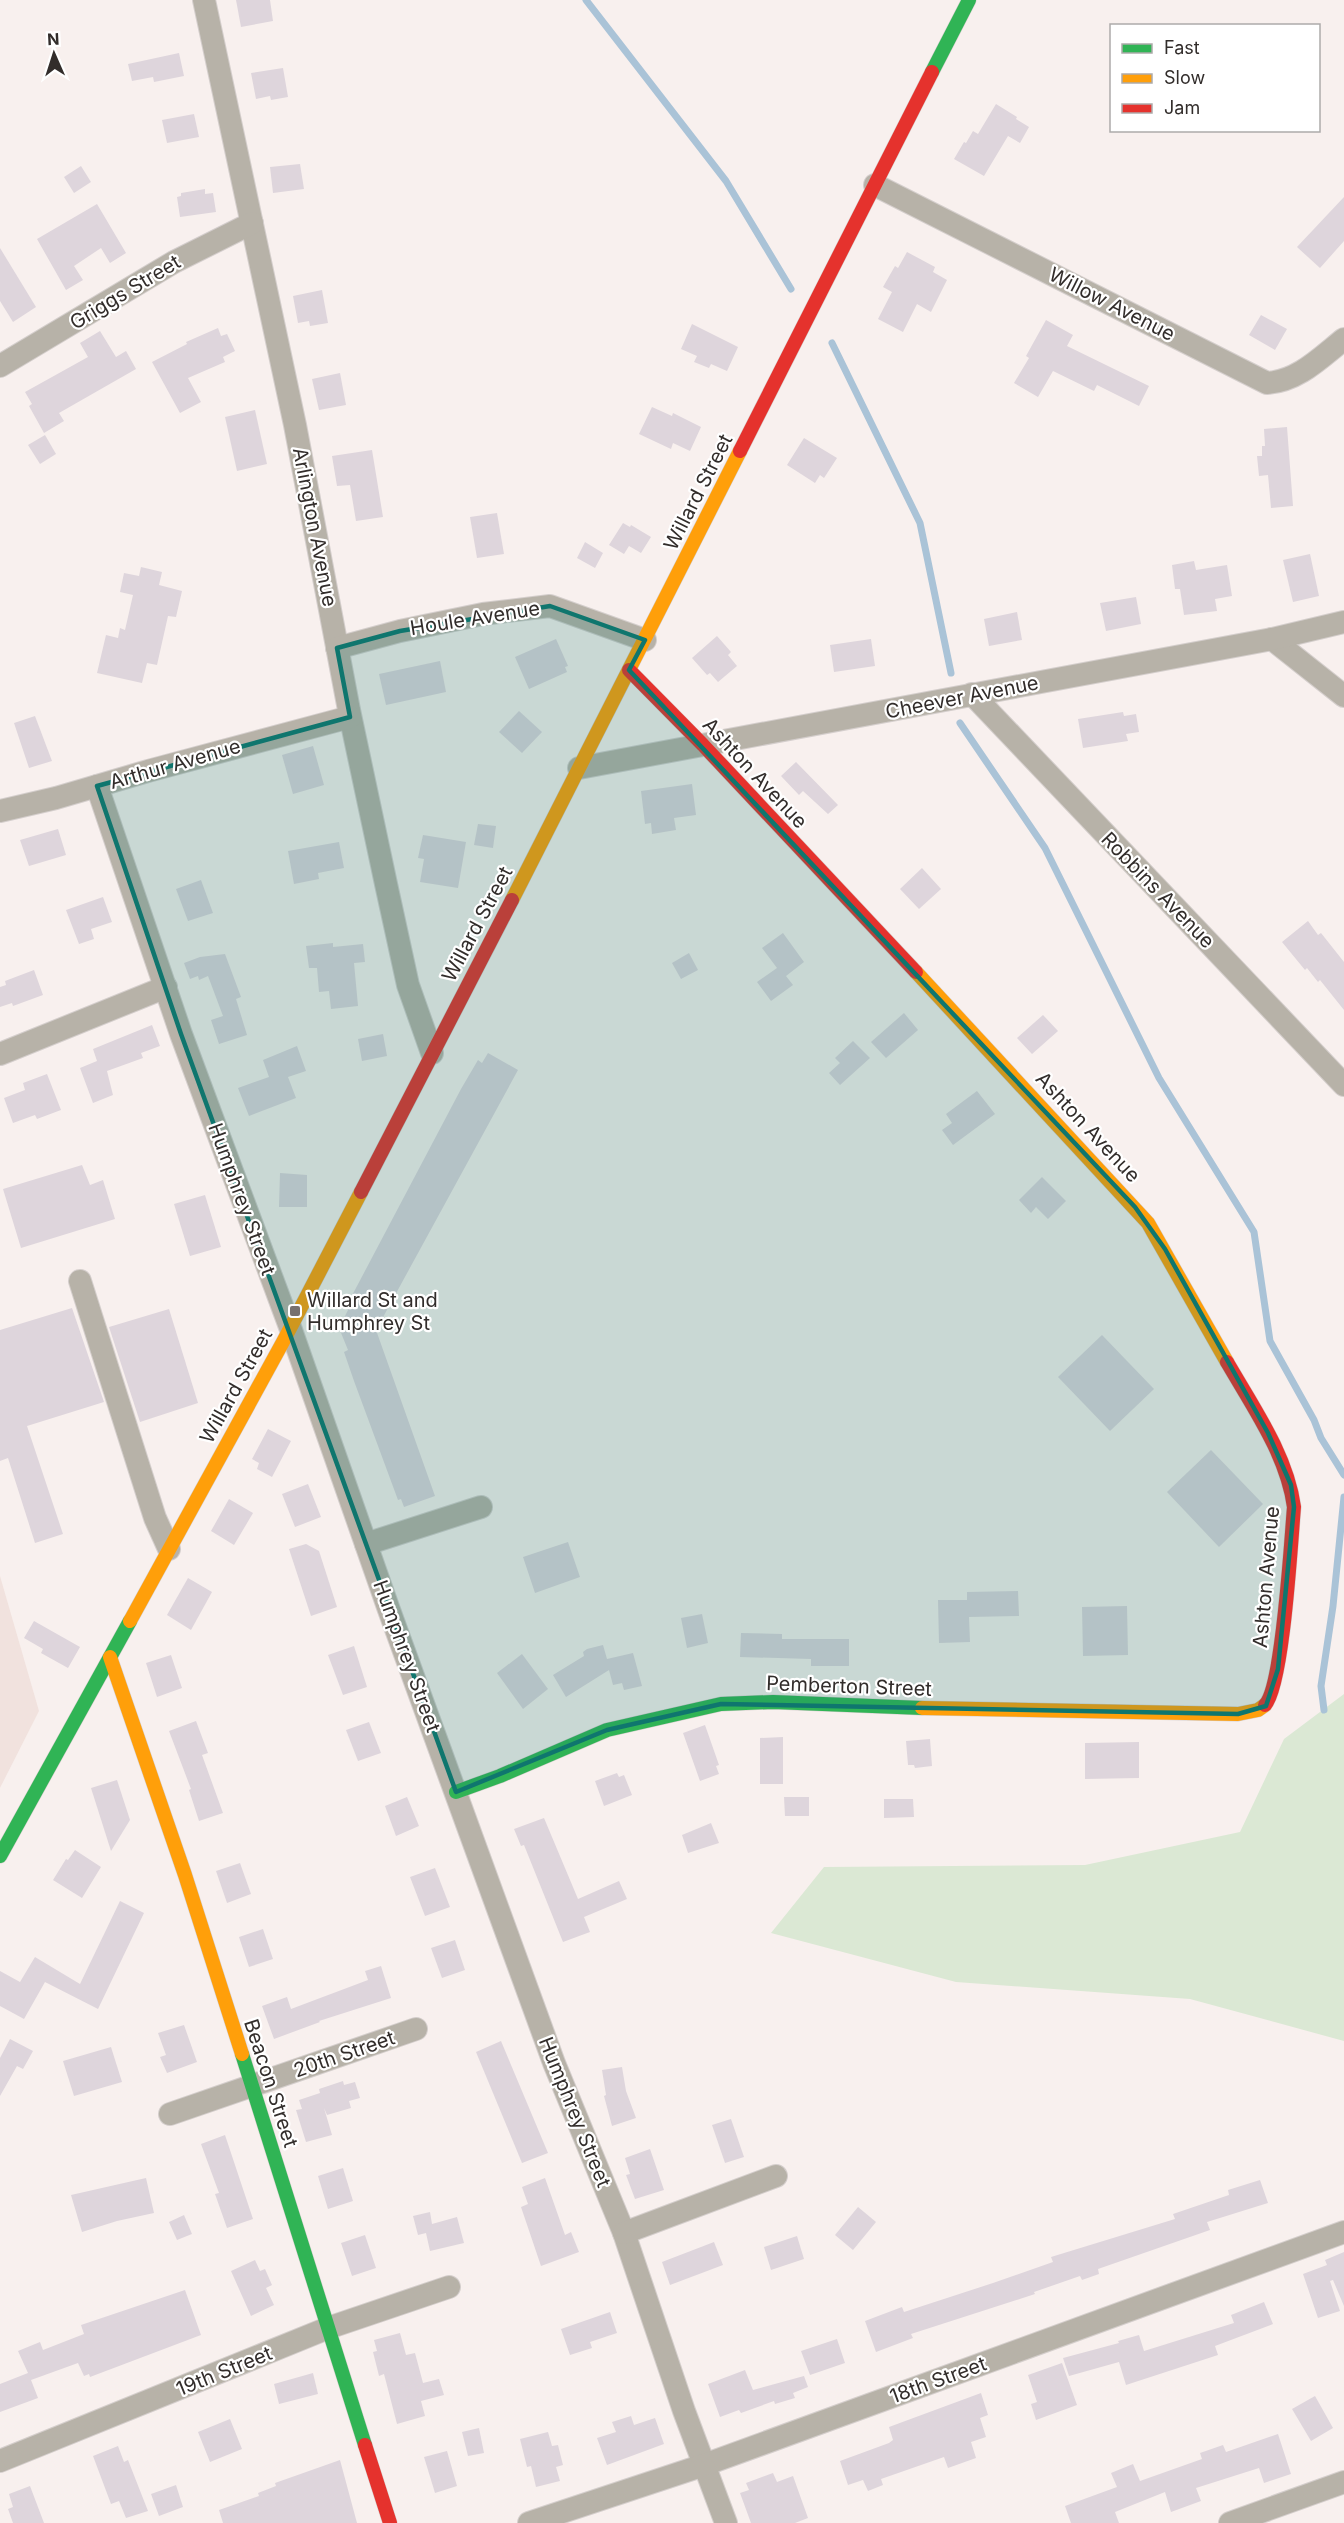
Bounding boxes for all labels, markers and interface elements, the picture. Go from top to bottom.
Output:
north arrow [24,24,84,84]
legend [1110,24,1320,132]
text: N [47,29,60,49]
text: Fast [1164,37,1200,58]
text: Slow [1164,67,1205,88]
text: Jam [1164,97,1200,118]
street label: Griggs Street [65,249,185,334]
street label: Willow Avenue [1045,262,1179,346]
street label: Willard Street [658,430,738,554]
street label: Arlington Avenue [288,445,342,609]
street label: Houle Avenue [408,596,542,640]
street label: Cheever Avenue [883,670,1041,724]
street label: Ashton Avenue [698,713,812,833]
street label: Arthur Avenue [107,734,243,794]
street label: Robbins Avenue [1097,827,1219,953]
street label: Willard Street [437,862,518,986]
street label: Ashton Avenue [1031,1067,1145,1187]
street label: Humphrey Street [203,1120,281,1279]
place label: Willard St and Humphrey St [307,1288,438,1335]
marker: Willard St and Humphrey St [288,1304,302,1318]
street label: Willard Street [195,1324,277,1447]
street label: Ashton Avenue [1248,1505,1284,1649]
street label: Humphrey Street [368,1577,446,1736]
street label: Pemberton Street [766,1671,933,1701]
street label: Beacon Street [239,2016,303,2151]
street label: 20th Street [290,2025,398,2083]
street label: Humphrey Street [534,2033,616,2191]
street label: 19th Street [173,2341,276,2401]
street label: 18th Street [886,2351,990,2409]

